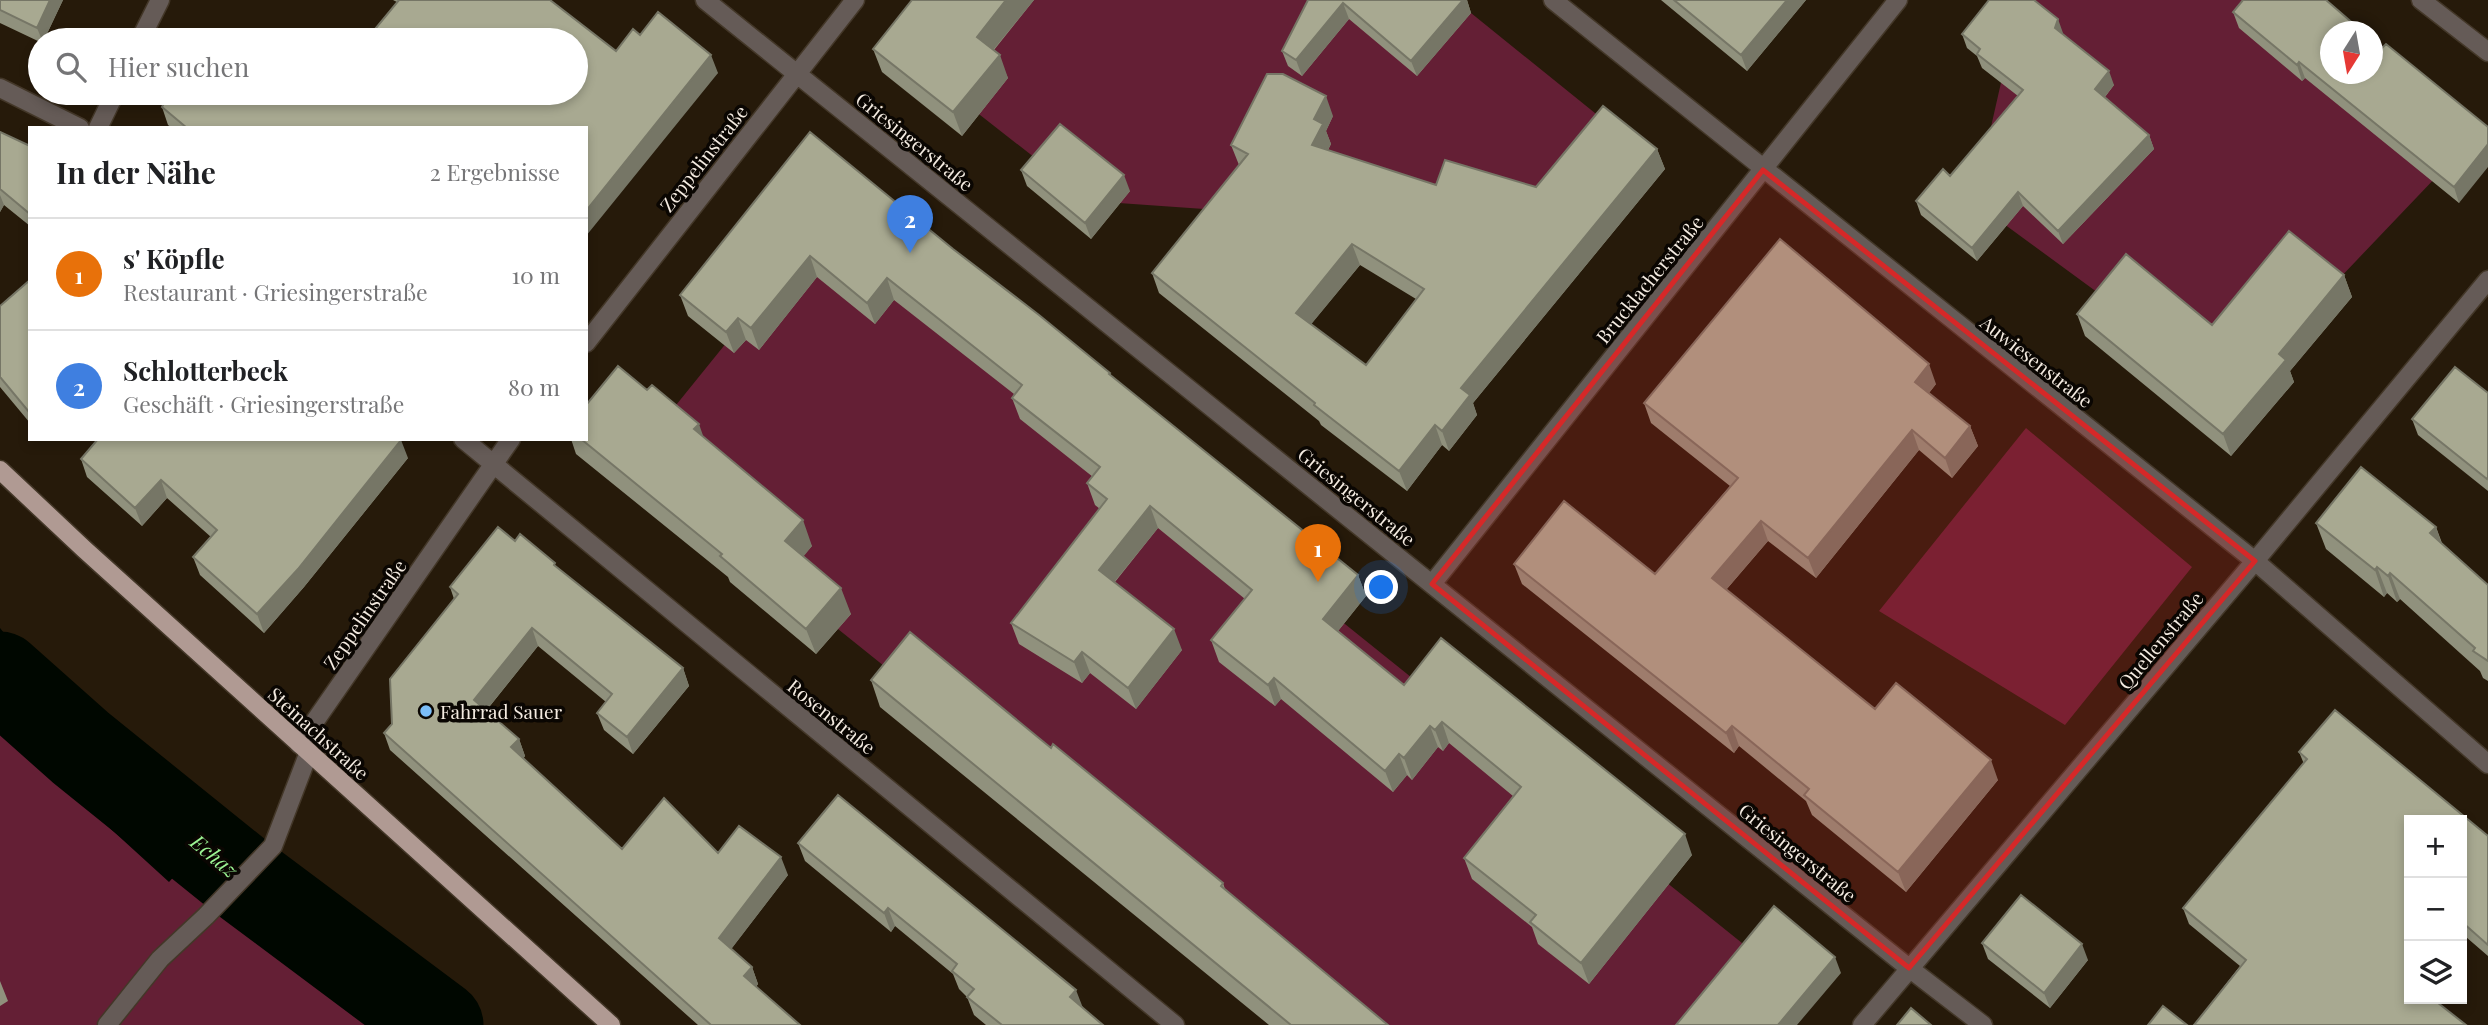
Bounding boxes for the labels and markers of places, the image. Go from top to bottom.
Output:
pin: 2 [887,195,933,253]
pin: 1 [1295,524,1341,582]
place label: Fahrrad Sauer [440,698,563,724]
marker: Fahrrad Sauer [418,703,434,719]

